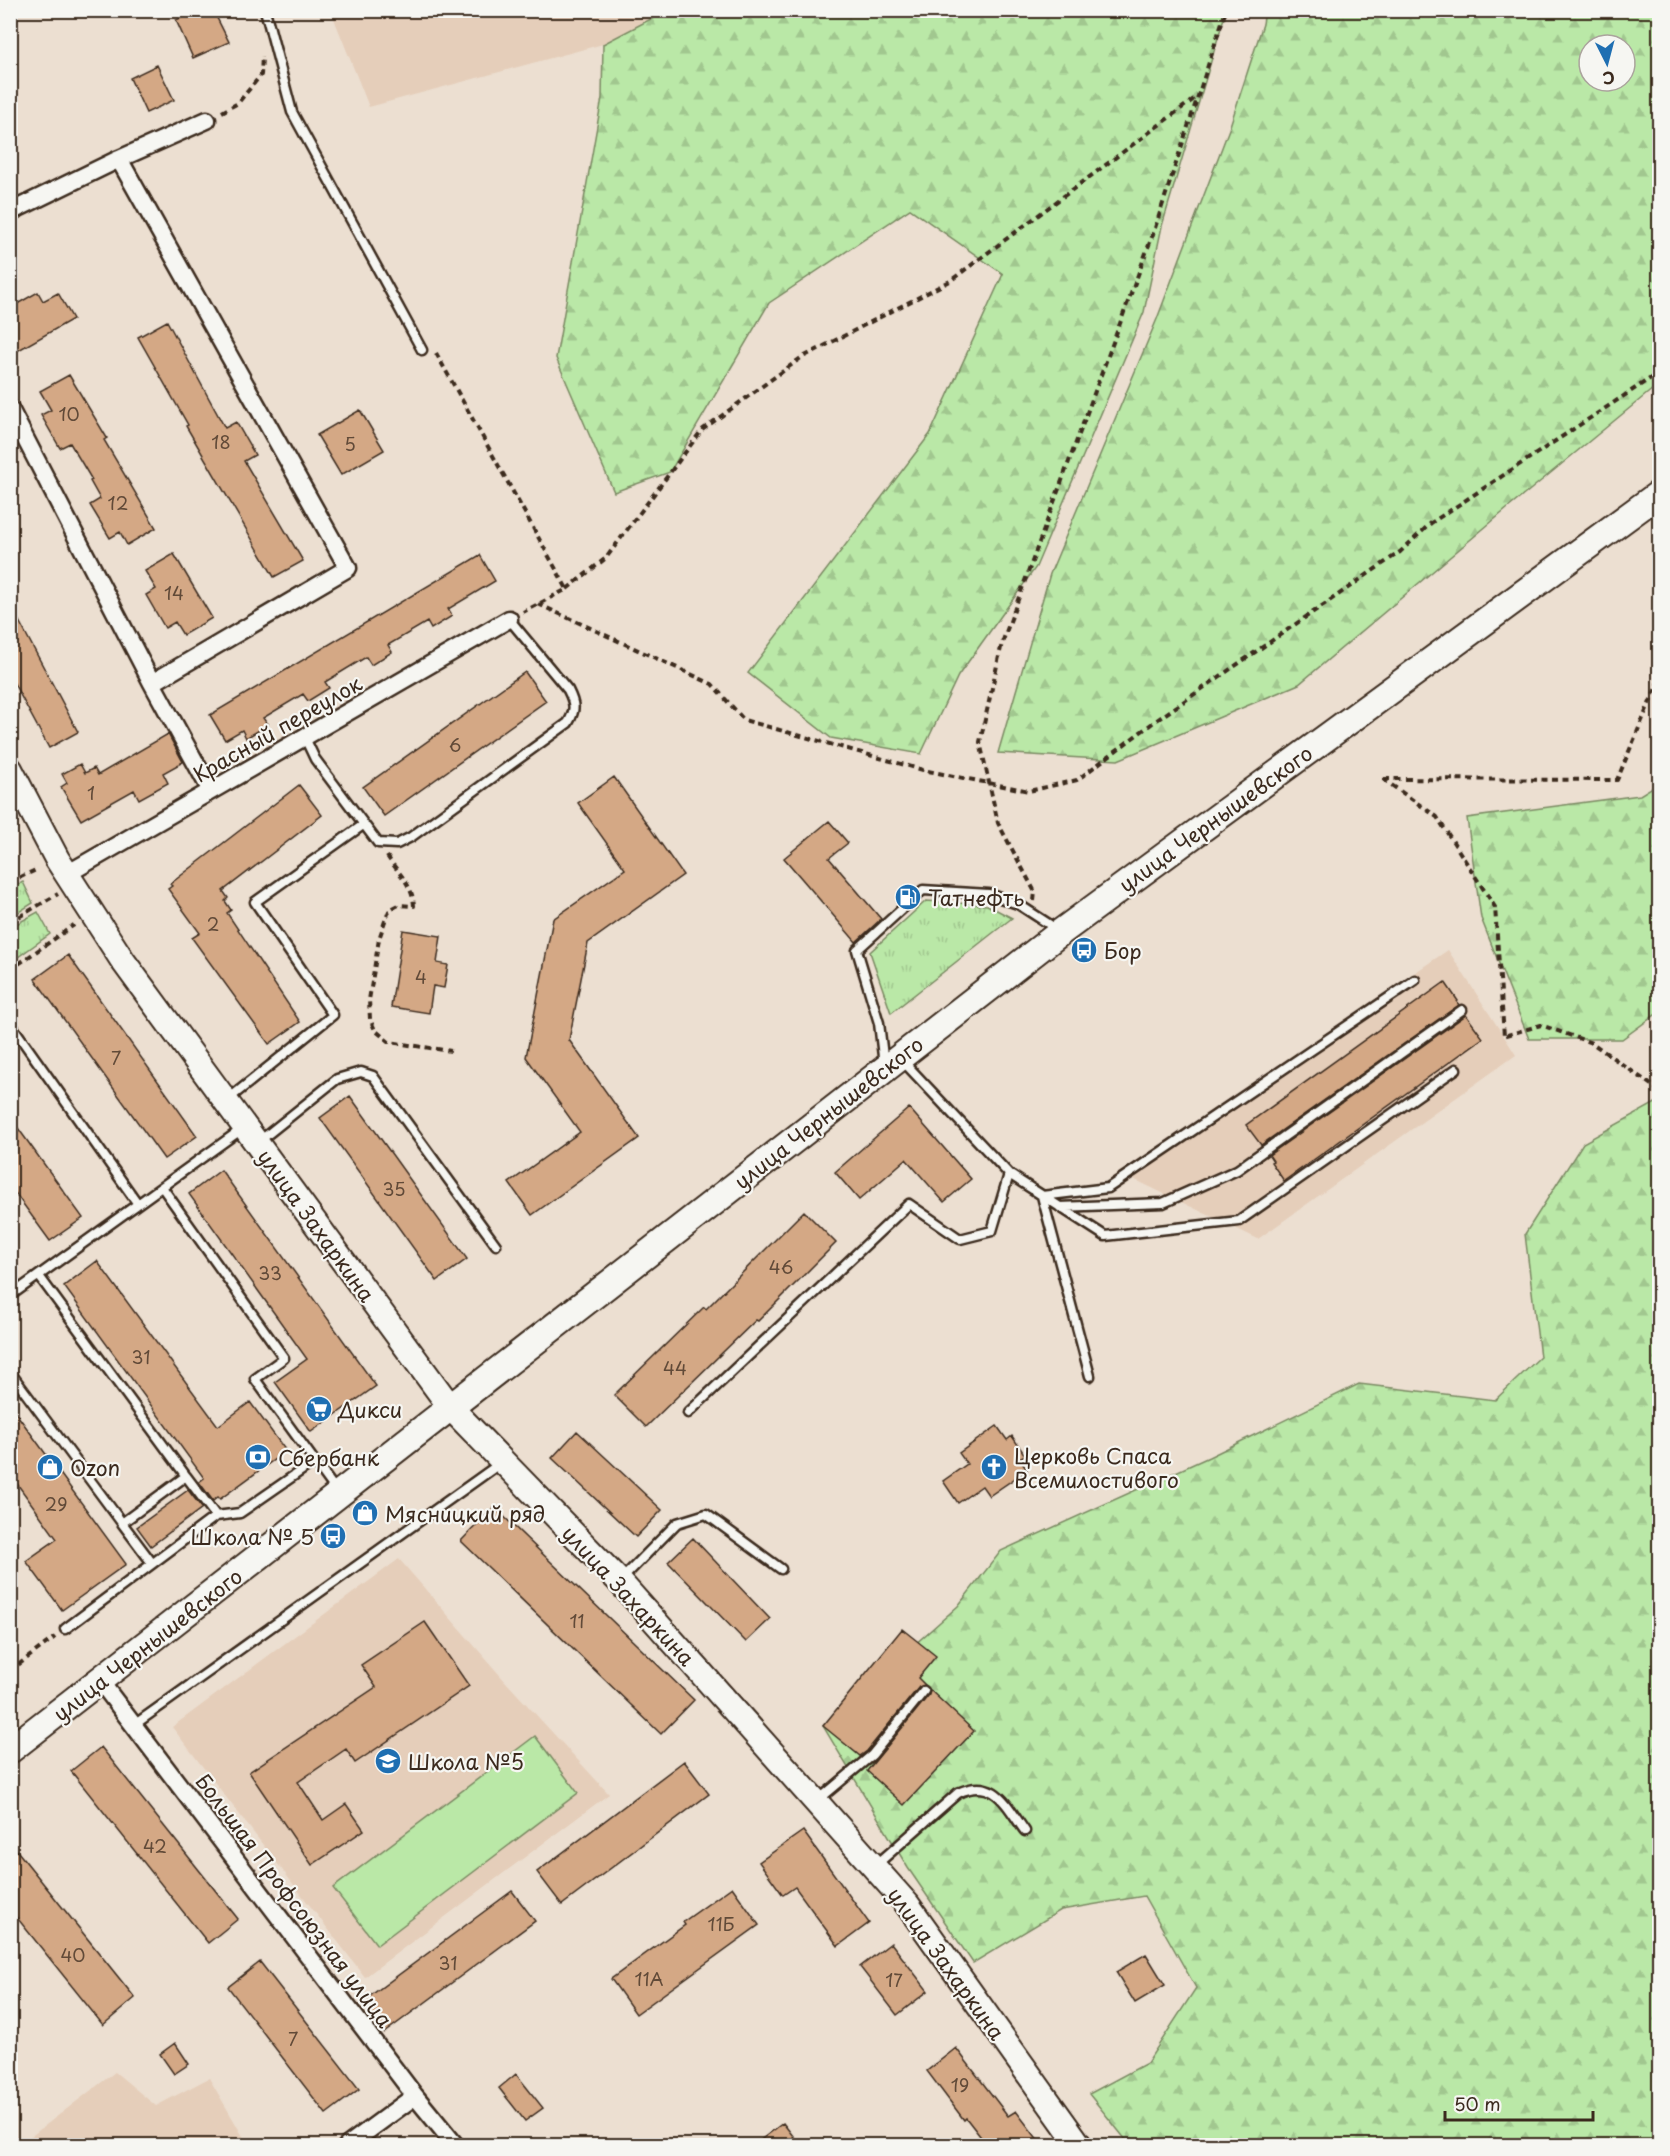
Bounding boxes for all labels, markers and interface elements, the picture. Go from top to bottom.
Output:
north arrow [1577,33,1637,93]
text: С [1601,66,1616,91]
house number: 10 [58,400,80,427]
house number: 18 [211,428,231,455]
house number: 5 [344,430,356,457]
house number: 12 [108,489,128,516]
house number: 14 [164,579,184,606]
street label: Красный переулок [187,666,368,789]
house number: 6 [449,731,461,758]
street label: улица Чернышевского [1111,737,1319,899]
house number: 1 [87,779,95,806]
place label: Татнефть [928,881,1024,913]
fuel station icon: Татнефть [893,882,923,912]
house number: 2 [207,910,219,937]
place label: Бор [1104,934,1142,966]
bus stop icon: Бор [1069,935,1099,965]
house number: 4 [415,963,427,990]
street label: улица Чернышевского [726,1028,930,1196]
house number: 7 [111,1044,121,1071]
street label: улица Захаркина [250,1142,384,1309]
house number: 35 [382,1175,406,1202]
house number: 46 [769,1253,793,1280]
house number: 33 [258,1259,282,1286]
house number: 31 [132,1343,150,1370]
house number: 44 [663,1354,687,1381]
place label: Дикси [337,1393,402,1425]
supermarket icon: Дикси [304,1394,334,1424]
place label: Церковь Спаса Всемилостивого [1014,1439,1179,1495]
place label: Сбербанк [278,1441,380,1473]
bank icon: Сбербанк [243,1442,273,1472]
place label: Ozon [70,1451,120,1483]
shop icon: Ozon [35,1452,65,1482]
church icon: Церковь Спаса Всемилостивого [979,1452,1009,1482]
house number: 29 [45,1490,67,1517]
place label: Мясницкий ряд [385,1497,545,1529]
shop icon: Мясницкий ряд [350,1498,380,1528]
street label: улица Захаркина [555,1517,703,1673]
place label: Школа № 5 [191,1520,314,1552]
bus stop icon: Школа № 5 [318,1521,348,1551]
street label: улица Чернышевского [45,1560,249,1728]
house number: 11 [569,1607,585,1634]
place label: Школа №5 [408,1745,524,1777]
school or university icon: Школа №5 [373,1746,403,1776]
street label: Большая Профсоюзная улица [189,1766,402,2034]
house number: 42 [143,1832,167,1859]
street label: улица Захаркина [880,1880,1014,2047]
house number: 11Б [708,1910,734,1937]
house number: 40 [60,1941,86,1968]
house number: 31 [439,1949,457,1976]
house number: 11А [635,1965,664,1992]
house number: 17 [885,1966,903,1993]
house number: 7 [288,2025,298,2052]
house number: 19 [951,2071,969,2098]
scale bar [1445,2084,1594,2122]
text: 50 m [1454,2090,1501,2117]

